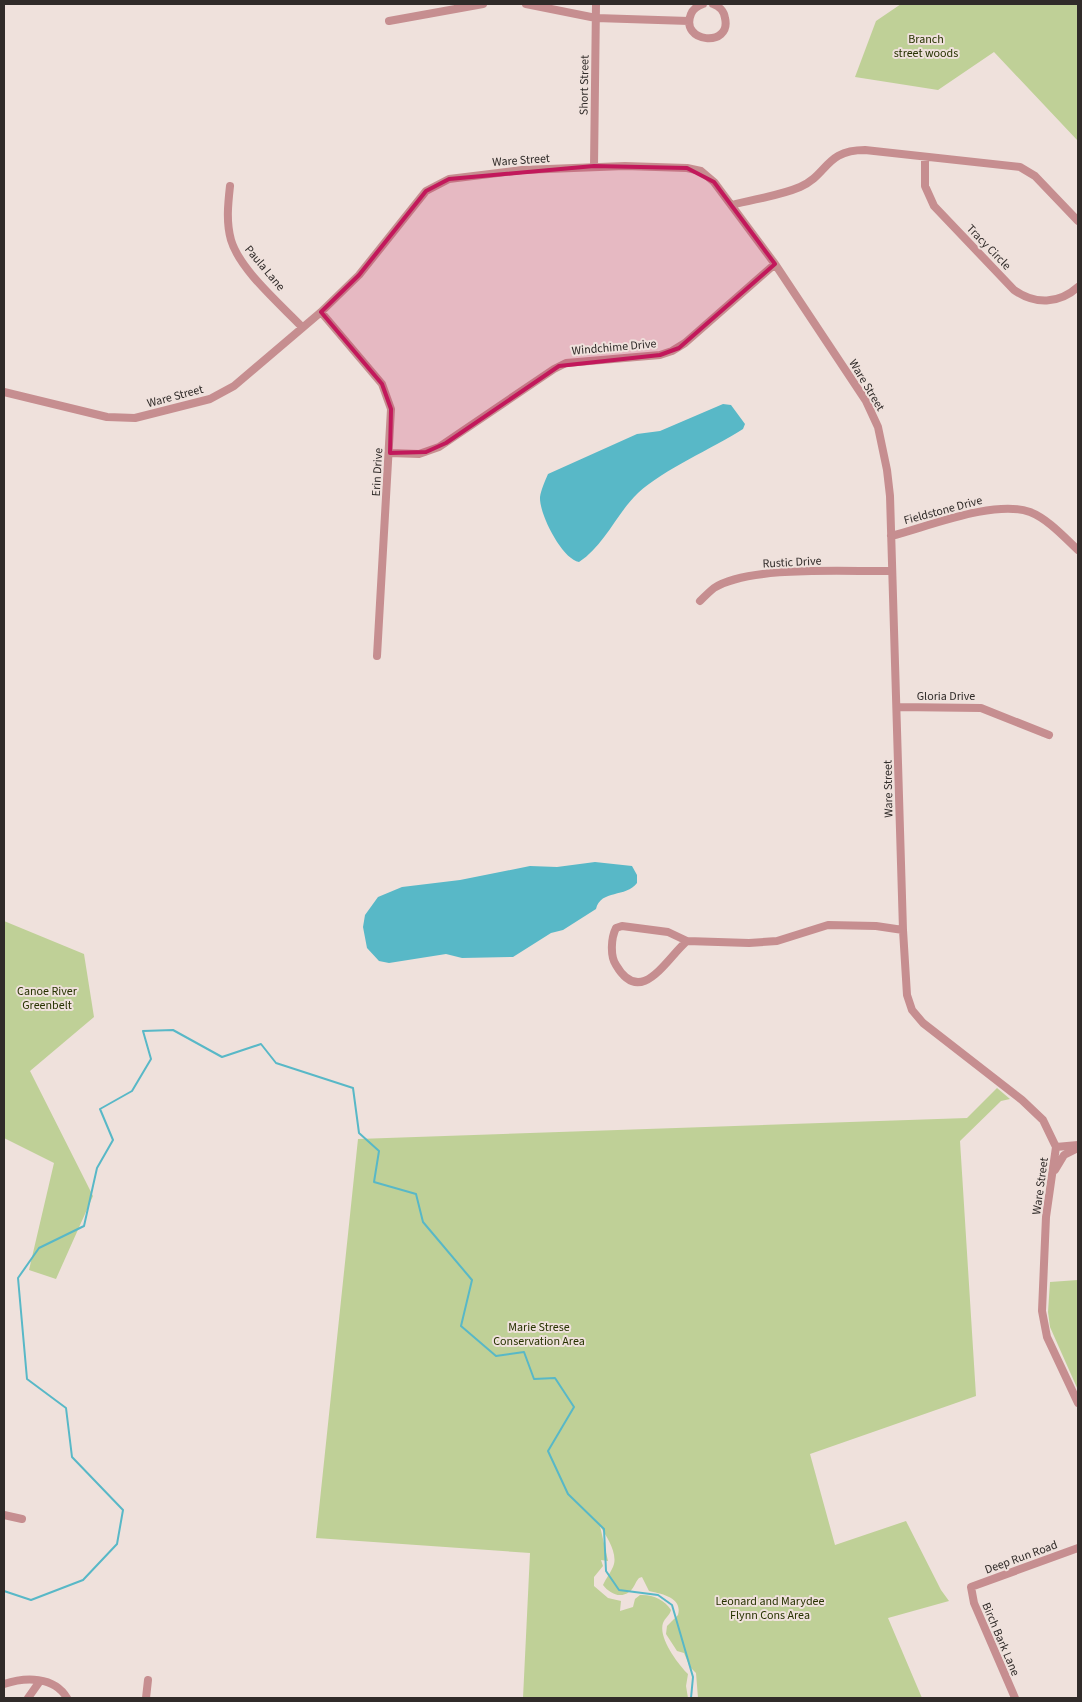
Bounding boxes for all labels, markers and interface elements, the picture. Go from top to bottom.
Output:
park label: Branch street woods [894,31,958,62]
street label: Short Street [575,55,594,115]
street label: Ware Street [492,150,550,171]
street label: Tracy Circle [962,221,1015,274]
street label: Paula Lane [241,242,289,295]
street label: Windchime Drive [571,335,657,360]
street label: Ware Street [844,356,889,414]
street label: Ware Street [145,381,205,412]
street label: Erin Drive [368,447,387,497]
street label: Fieldstone Drive [902,492,984,529]
street label: Rustic Drive [762,552,822,573]
street label: Gloria Drive [917,688,975,705]
street label: Ware Street [879,760,898,818]
park label: Canoe River Greenbelt [17,983,78,1014]
street label: Ware Street [1028,1156,1053,1216]
park label: Marie Strese Conservation Area [493,1319,585,1350]
street label: Deep Run Road [982,1536,1060,1579]
park label: Leonard and Marydee Flynn Cons Area [716,1593,824,1624]
street label: Birch Bark Lane [977,1600,1024,1679]

